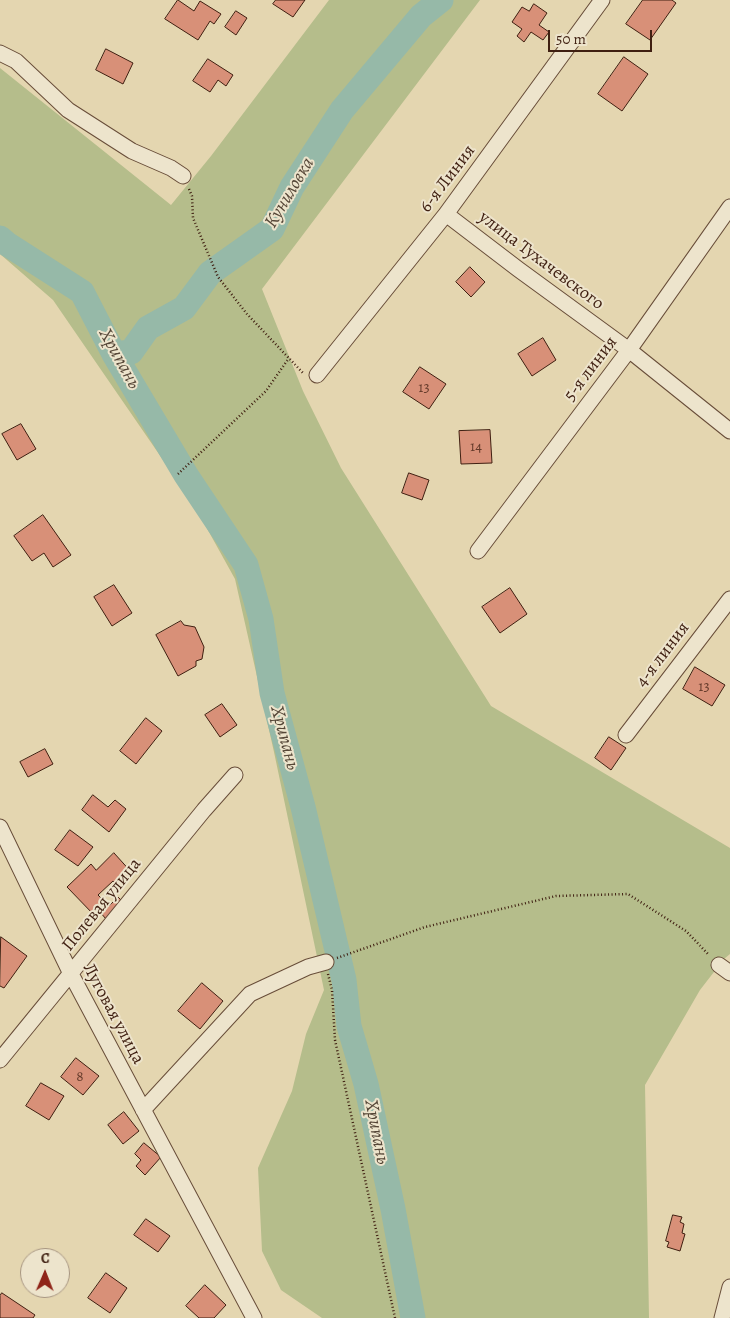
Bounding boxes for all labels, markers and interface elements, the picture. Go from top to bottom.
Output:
scale bar [550,20,654,52]
text: 50 m [556,29,586,49]
street label: 6-я Линия [416,141,480,217]
water label: Куниловка [260,154,320,232]
street label: улица Тухачевского [474,207,608,315]
water label: Хрипань [93,325,145,393]
street label: 5-я линия [560,332,622,406]
house number: 13 [418,379,430,397]
house number: 14 [470,438,482,456]
street label: 4-я линия [631,618,695,692]
house number: 13 [698,678,710,696]
water label: Хрипань [264,703,304,773]
street label: Полевая улица [58,854,146,956]
street label: Луговая улица [77,960,149,1068]
house number: 8 [76,1068,84,1086]
water label: Хрипань [359,1098,393,1166]
north arrow [20,1248,70,1298]
text: С [41,1249,50,1268]

